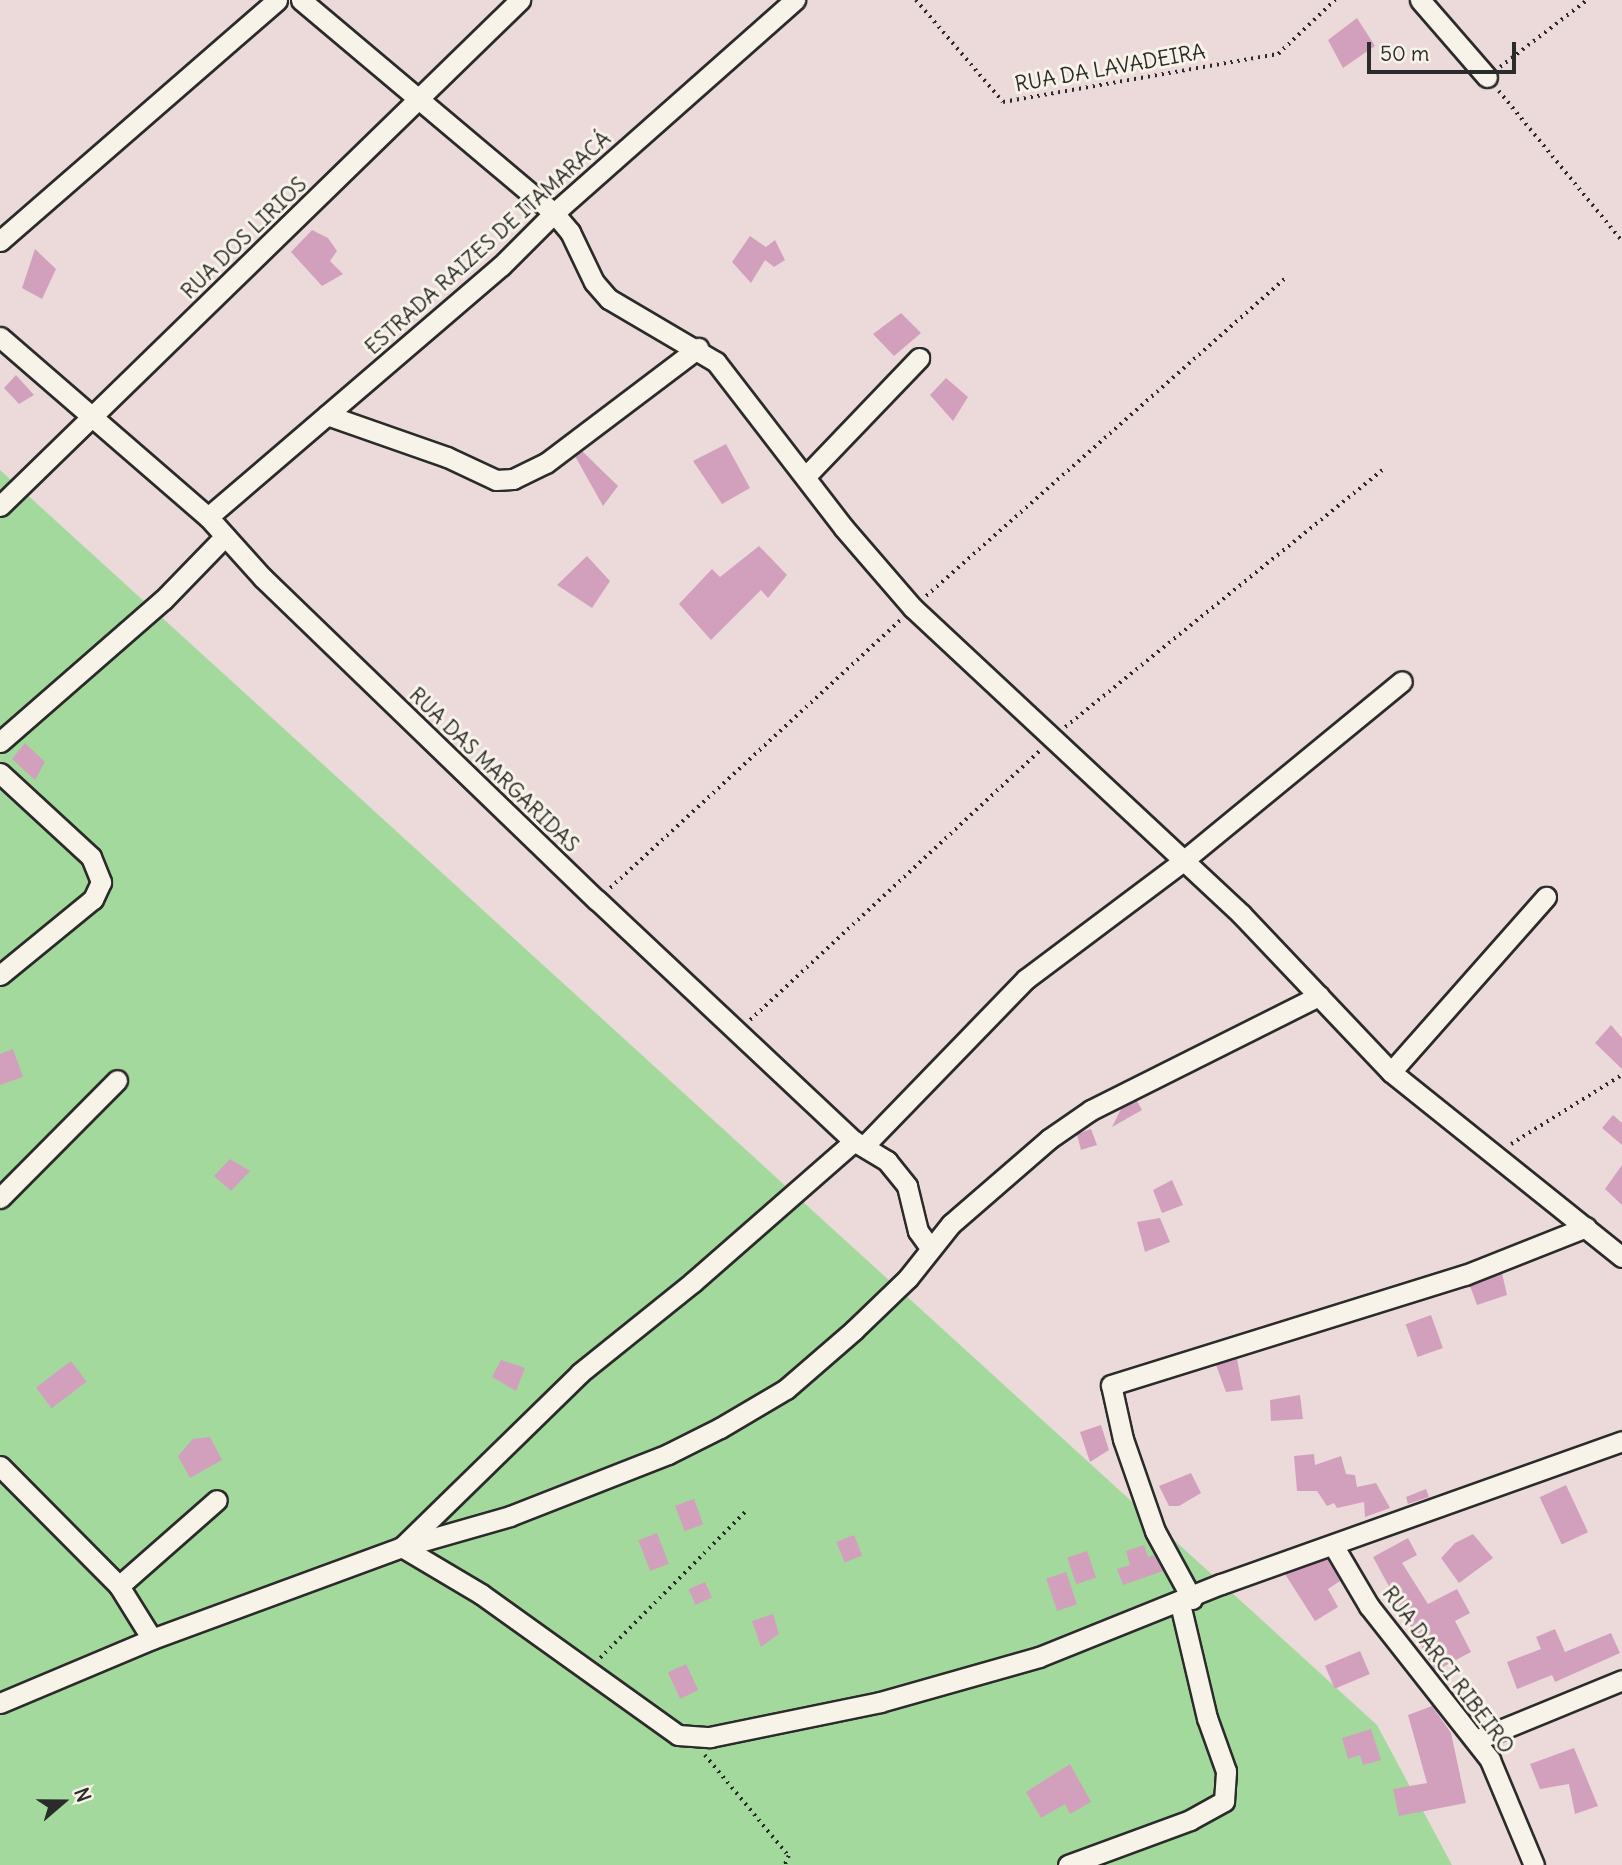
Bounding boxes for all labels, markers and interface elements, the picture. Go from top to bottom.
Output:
scale bar [1370,28,1519,72]
street label: RUA DA LAVADEIRA [1013,39,1207,97]
text: 50 m [1380,40,1429,67]
street label: ESTRADA RAIZES DE ITAMARACÁ [360,126,616,360]
street label: RUA DOS LIRIOS [176,172,312,304]
street label: RUA DAS MARGARIDAS [404,682,584,858]
street label: RUA DARCI RIBEIRO [1377,1581,1519,1759]
north arrow [28,1767,98,1837]
text: N [69,1785,96,1805]

